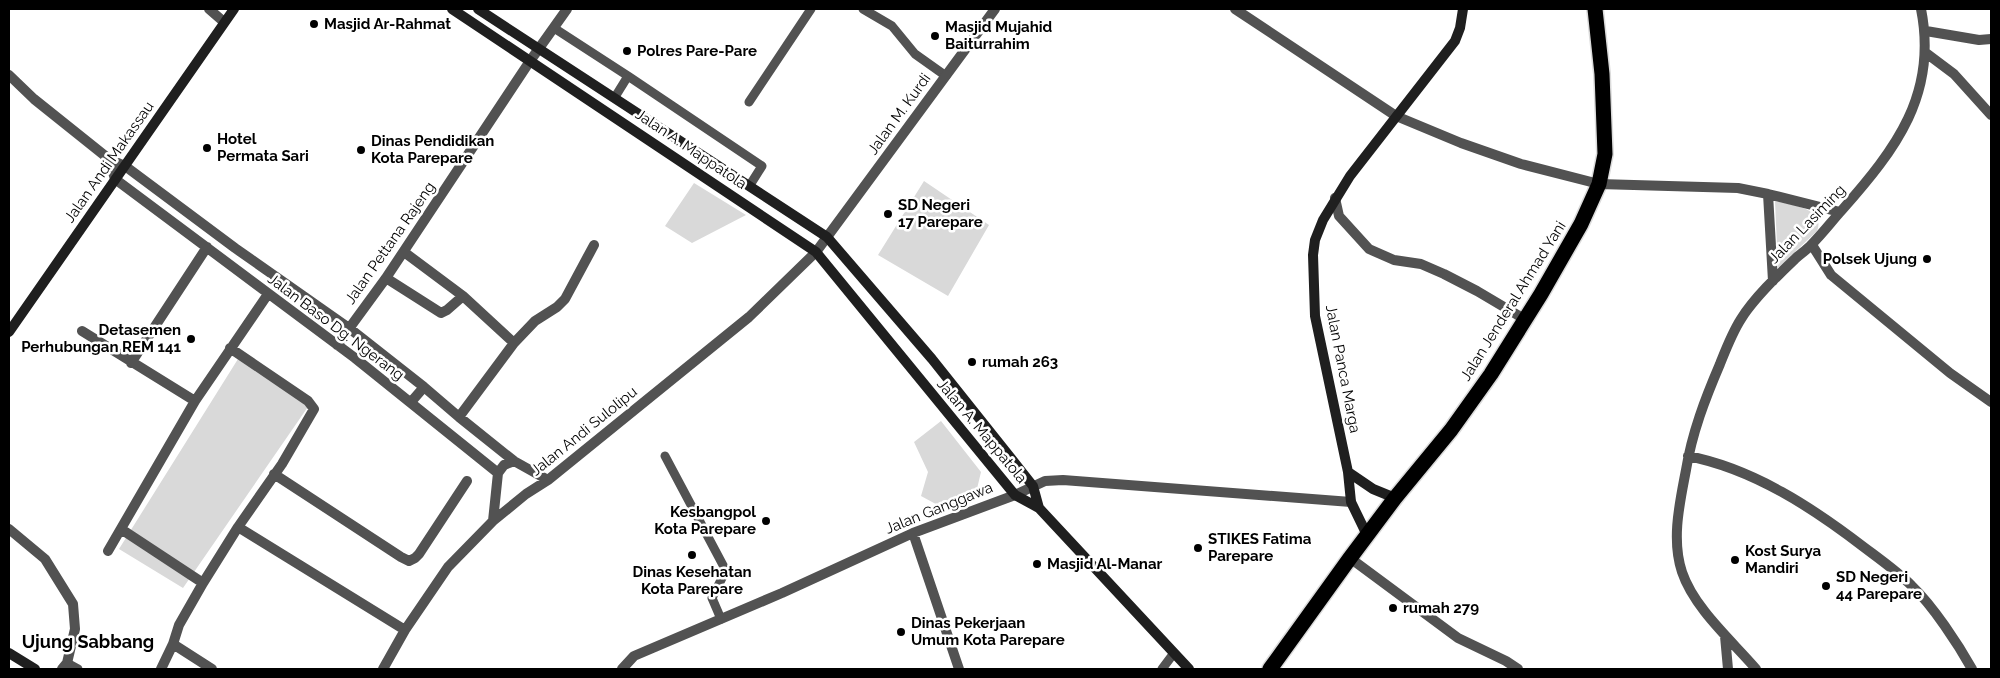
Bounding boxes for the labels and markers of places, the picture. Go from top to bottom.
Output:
place label: Masjid Ar-Rahmat [324,15,451,33]
marker: Masjid Ar-Rahmat [308,18,320,30]
place label: Masjid Mujahid Baiturrahim [945,18,1053,53]
marker: Masjid Mujahid Baiturrahim [929,30,941,42]
place label: Polres Pare-Pare [637,42,757,60]
marker: Polres Pare-Pare [621,45,633,57]
place label: Hotel Permata Sari [217,130,309,165]
place label: Dinas Pendidikan Kota Parepare [371,132,494,167]
marker: Hotel Permata Sari [201,142,213,154]
marker: Dinas Pendidikan Kota Parepare [355,144,367,156]
place label: SD Negeri 17 Parepare [898,196,983,231]
marker: SD Negeri 17 Parepare [882,208,894,220]
place label: Polsek Ujung [1823,250,1917,268]
marker: Polsek Ujung [1921,253,1933,265]
place label: Detasemen Perhubungan REM 141 [21,321,182,356]
marker: Detasemen Perhubungan REM 141 [185,333,197,345]
place label: rumah 263 [982,353,1058,371]
marker: rumah 263 [966,356,978,368]
place label: Kesbangpol Kota Parepare [654,503,756,538]
marker: Kesbangpol Kota Parepare [760,515,772,527]
place label: STIKES Fatima Parepare [1208,530,1312,565]
marker: STIKES Fatima Parepare [1192,542,1204,554]
place label: Kost Surya Mandiri [1745,542,1822,577]
marker: Dinas Kesehatan Kota Parepare [686,549,698,561]
marker: Kost Surya Mandiri [1729,554,1741,566]
place label: Masjid Al-Manar [1047,555,1163,573]
marker: Masjid Al-Manar [1031,558,1043,570]
place label: Dinas Kesehatan Kota Parepare [632,563,752,598]
place label: SD Negeri 44 Parepare [1836,568,1922,603]
marker: SD Negeri 44 Parepare [1820,580,1832,592]
place label: rumah 279 [1403,599,1479,617]
marker: rumah 279 [1387,602,1399,614]
place label: Dinas Pekerjaan Umum Kota Parepare [911,614,1065,649]
marker: Dinas Pekerjaan Umum Kota Parepare [895,626,907,638]

